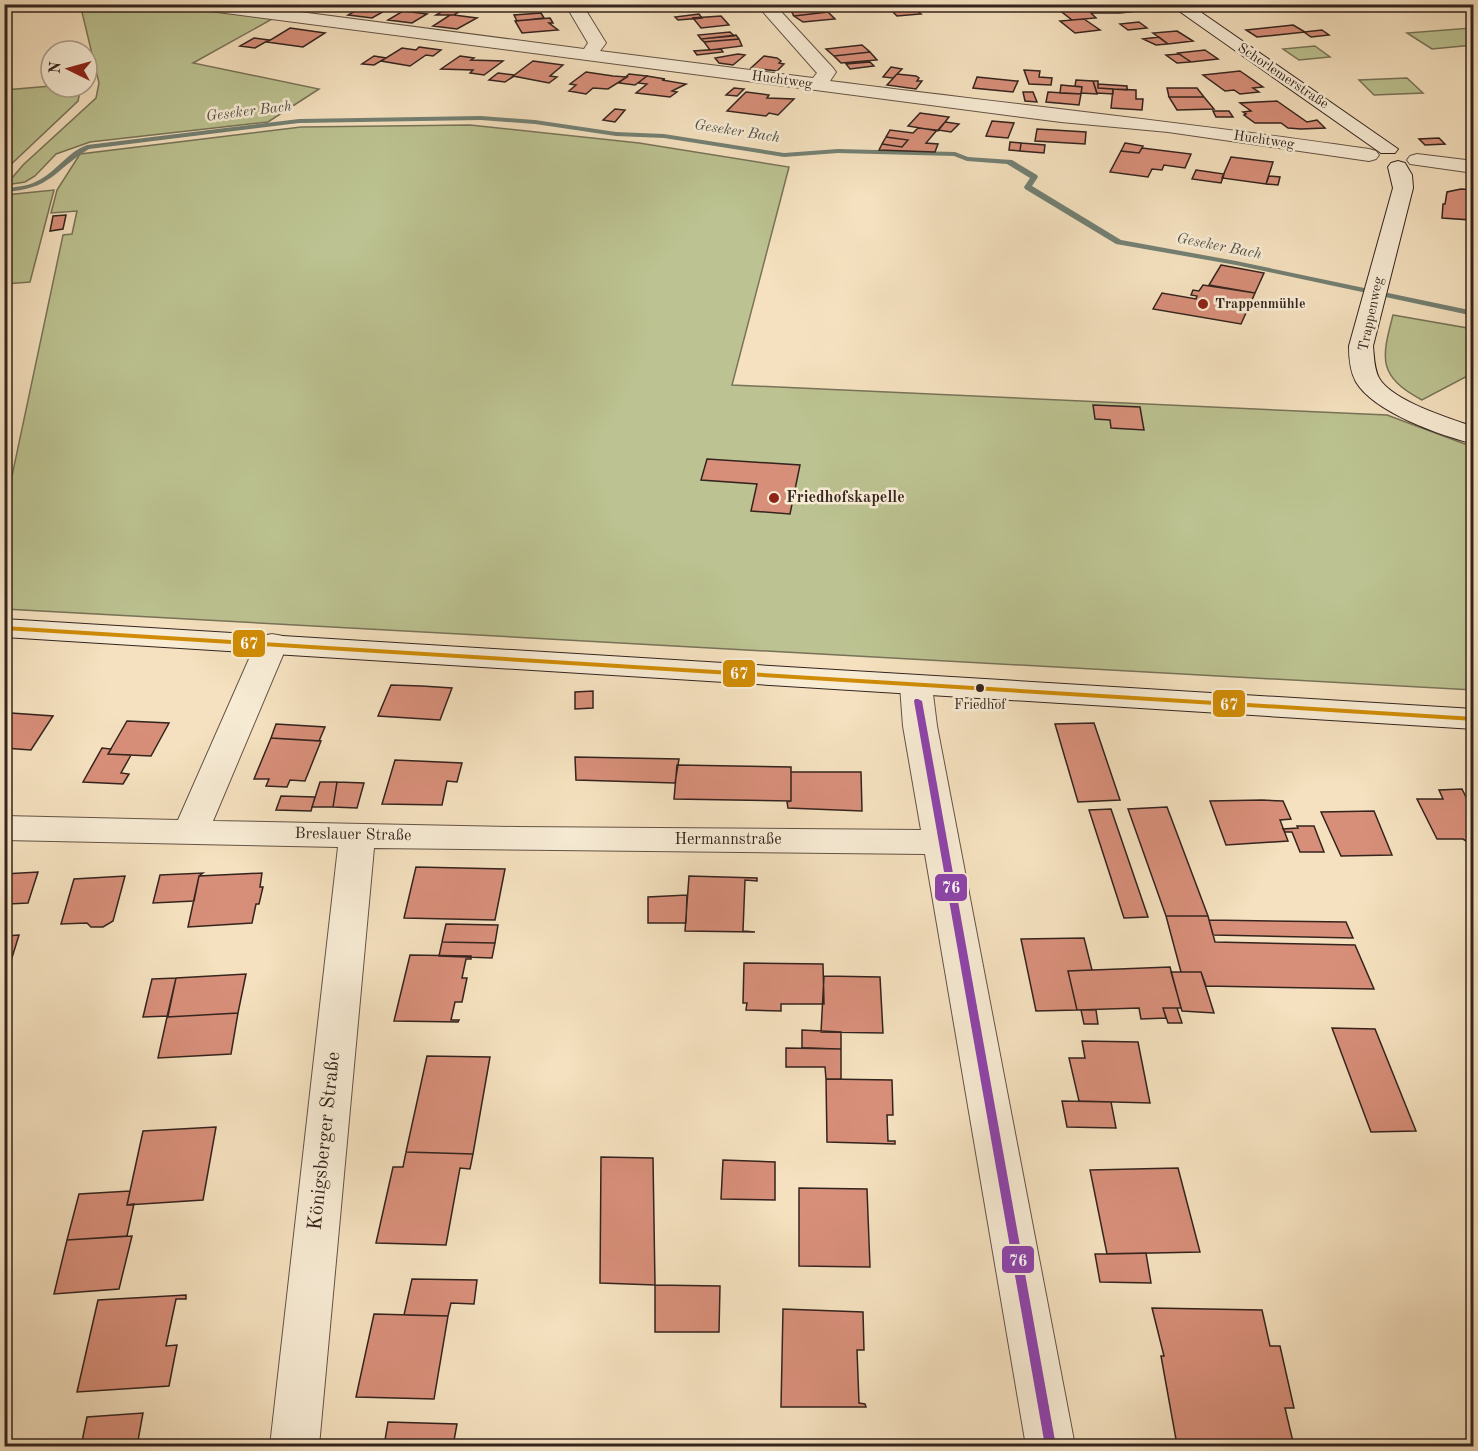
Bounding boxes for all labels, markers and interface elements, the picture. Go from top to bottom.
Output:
north arrow [39,39,99,99]
street label: Schorlemerstraße [1235,41,1331,111]
text: N [48,60,65,75]
street label: Huchtweg [751,69,814,91]
water label: Geseker Bach [205,99,293,125]
water label: Geseker Bach [693,118,781,146]
street label: Huchtweg [1233,128,1296,152]
water label: Geseker Bach [1175,231,1263,263]
street label: Trappenweg [1356,275,1386,352]
marker: Trappenmühle [1196,297,1210,311]
place label: Trappenmühle [1215,297,1306,311]
place label: Friedhofskapelle [786,490,905,506]
marker: Friedhofskapelle [767,491,781,505]
line badge: 67 [232,629,266,658]
text: 67 [240,637,258,653]
line badge: 67 [722,659,756,688]
text: 67 [730,667,748,683]
marker: Friedhof [974,682,986,694]
line badge: 67 [1212,689,1246,718]
place label: Friedhof [954,698,1007,712]
text: 67 [1220,698,1238,714]
street label: Breslauer Straße [294,826,412,844]
street label: Hermannstraße [674,832,782,848]
line badge: 76 [934,873,968,902]
text: 76 [942,881,960,897]
street label: Königsberger Straße [306,1051,344,1231]
line badge: 76 [1001,1245,1035,1274]
text: 76 [1009,1254,1027,1270]

